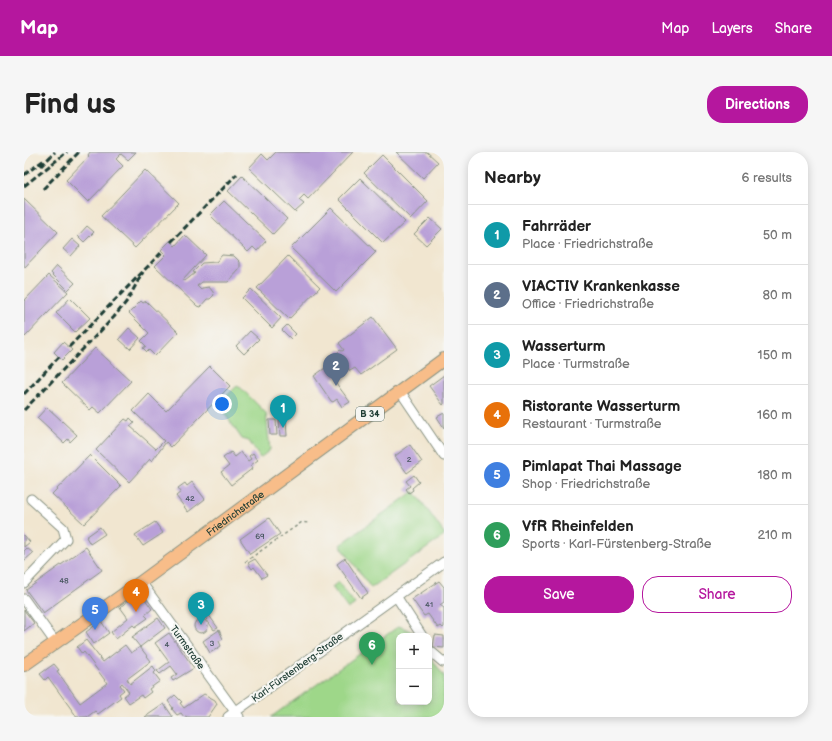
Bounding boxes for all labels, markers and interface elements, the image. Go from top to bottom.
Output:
text: Map [20,17,58,40]
text: Map [661,20,689,37]
text: Layers [711,20,753,37]
text: Share [775,20,812,37]
button: Directions [707,86,808,123]
text: Find us [24,88,116,121]
text: Nearby [484,168,541,188]
text: 6 results [742,170,792,186]
text: Fahrräder [522,217,591,236]
text: 1 [494,227,500,243]
text: 50 m [763,227,792,243]
text: Place · Friedrichstraße [522,236,653,252]
text: VIACTIV Krankenkasse [522,277,680,296]
text: 2 [493,287,501,303]
text: 80 m [763,287,792,303]
text: Office · Friedrichstraße [522,296,654,312]
text: Wasserturm [522,337,606,356]
text: 3 [493,347,501,363]
text: 150 m [758,347,792,363]
pin: 2 [323,353,349,386]
text: Place · Turmstraße [522,356,630,372]
your location [212,394,232,414]
pin: 1 [270,395,296,428]
text: Ristorante Wasserturm [522,397,680,416]
road number: B 34 [356,407,384,421]
text: 4 [493,407,501,423]
text: 160 m [757,407,792,423]
text: Restaurant · Turmstraße [522,416,662,432]
house number: 2 [407,455,412,464]
text: Pimlapat Thai Massage [522,457,682,476]
text: 5 [493,467,501,483]
text: 180 m [757,467,792,483]
text: Shop · Friedrichstraße [522,476,650,492]
street label: Friedrichstraße [204,488,267,539]
house number: 42 [185,494,195,503]
text: VfR Rheinfelden [522,517,634,536]
text: 6 [493,527,501,543]
text: 210 m [758,527,792,543]
house number: 69 [255,532,265,541]
text: Sports · Karl-Fürstenberg-Straße [522,536,712,552]
house number: 48 [59,576,69,585]
button: Save [484,576,634,613]
button: Share [642,576,792,613]
pin: 4 [123,579,149,612]
pin: 3 [188,592,214,625]
pin: 5 [82,597,108,630]
house number: 41 [425,600,433,609]
street label: Turmstraße [167,623,207,672]
street label: Karl-Fürstenberg-Straße [250,631,346,705]
pin: 6 [359,632,385,665]
map controls [396,633,432,705]
button: + [396,633,432,669]
house number: 3 [210,639,215,648]
house number: 4 [165,640,170,649]
button: − [396,669,432,705]

